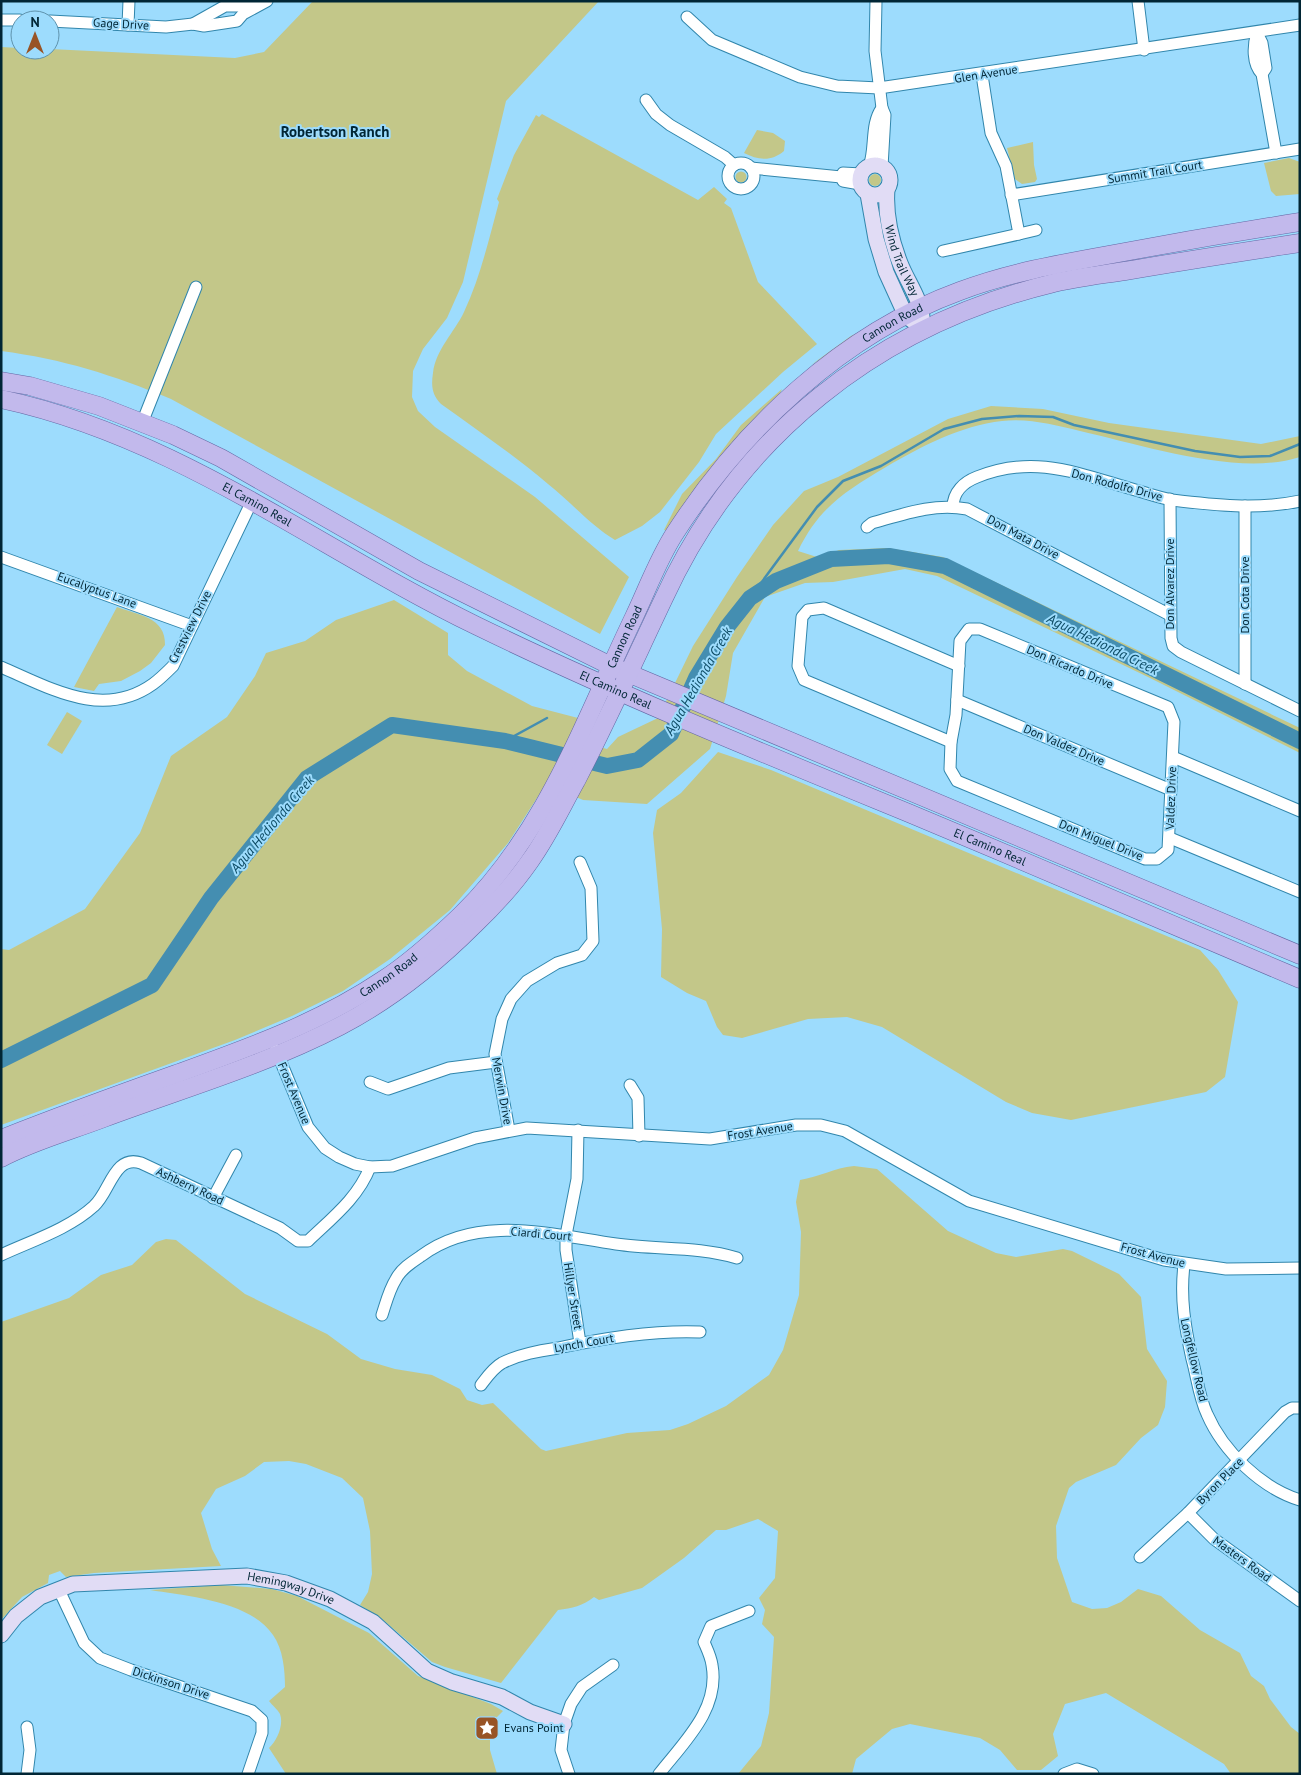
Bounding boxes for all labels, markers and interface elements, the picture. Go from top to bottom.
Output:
north arrow [10,10,60,60]
text: N [30,13,40,31]
street label: Gage Drive [93,15,149,32]
street label: Glen Avenue [953,61,1019,86]
district label: Robertson Ranch [281,122,389,141]
street label: Summit Trail Court [1107,157,1203,186]
street label: Wind Trail Way [882,224,923,299]
street label: Cannon Road [859,300,925,346]
street label: Don Rodolfo Drive [1070,465,1164,504]
street label: El Camino Real [220,479,295,530]
street label: Don Mata Drive [985,511,1062,562]
street label: Don Alvarez Drive [1162,538,1177,630]
street label: Don Cota Drive [1237,556,1252,634]
street label: Eucalyptus Lane [55,568,139,611]
street label: Crestview Drive [165,588,214,666]
street label: Cannon Road [603,603,645,671]
water label: Agua Hedionda Creek [1043,609,1162,679]
water label: Agua Hedionda Creek [659,623,737,739]
street label: Don Ricardo Drive [1025,641,1116,692]
street label: El Camino Real [577,667,655,712]
street label: Don Valdez Drive [1021,721,1107,768]
street label: Valdez Drive [1162,766,1179,831]
water label: Agua Hedionda Creek [225,771,318,877]
street label: Don Miguel Drive [1057,816,1145,863]
street label: El Camino Real [952,825,1029,869]
street label: Cannon Road [357,949,420,1000]
street label: Merwin Drive [489,1056,516,1126]
street label: Frost Avenue [275,1059,314,1126]
street label: Frost Avenue [726,1118,794,1143]
street label: Ashberry Road [154,1163,227,1208]
street label: Ciardi Court [510,1223,572,1244]
street label: Frost Avenue [1119,1239,1187,1270]
street label: Hillyer Street [561,1261,586,1331]
street label: Longfellow Road [1178,1317,1211,1403]
street label: Lynch Court [553,1330,615,1355]
street label: Byron Place [1193,1454,1246,1507]
street label: Masters Road [1210,1532,1274,1585]
street label: Hemingway Drive [246,1568,338,1607]
street label: Dickinson Drive [131,1663,212,1702]
place icon: Evans Point [474,1715,500,1741]
place label: Evans Point [504,1720,564,1735]

